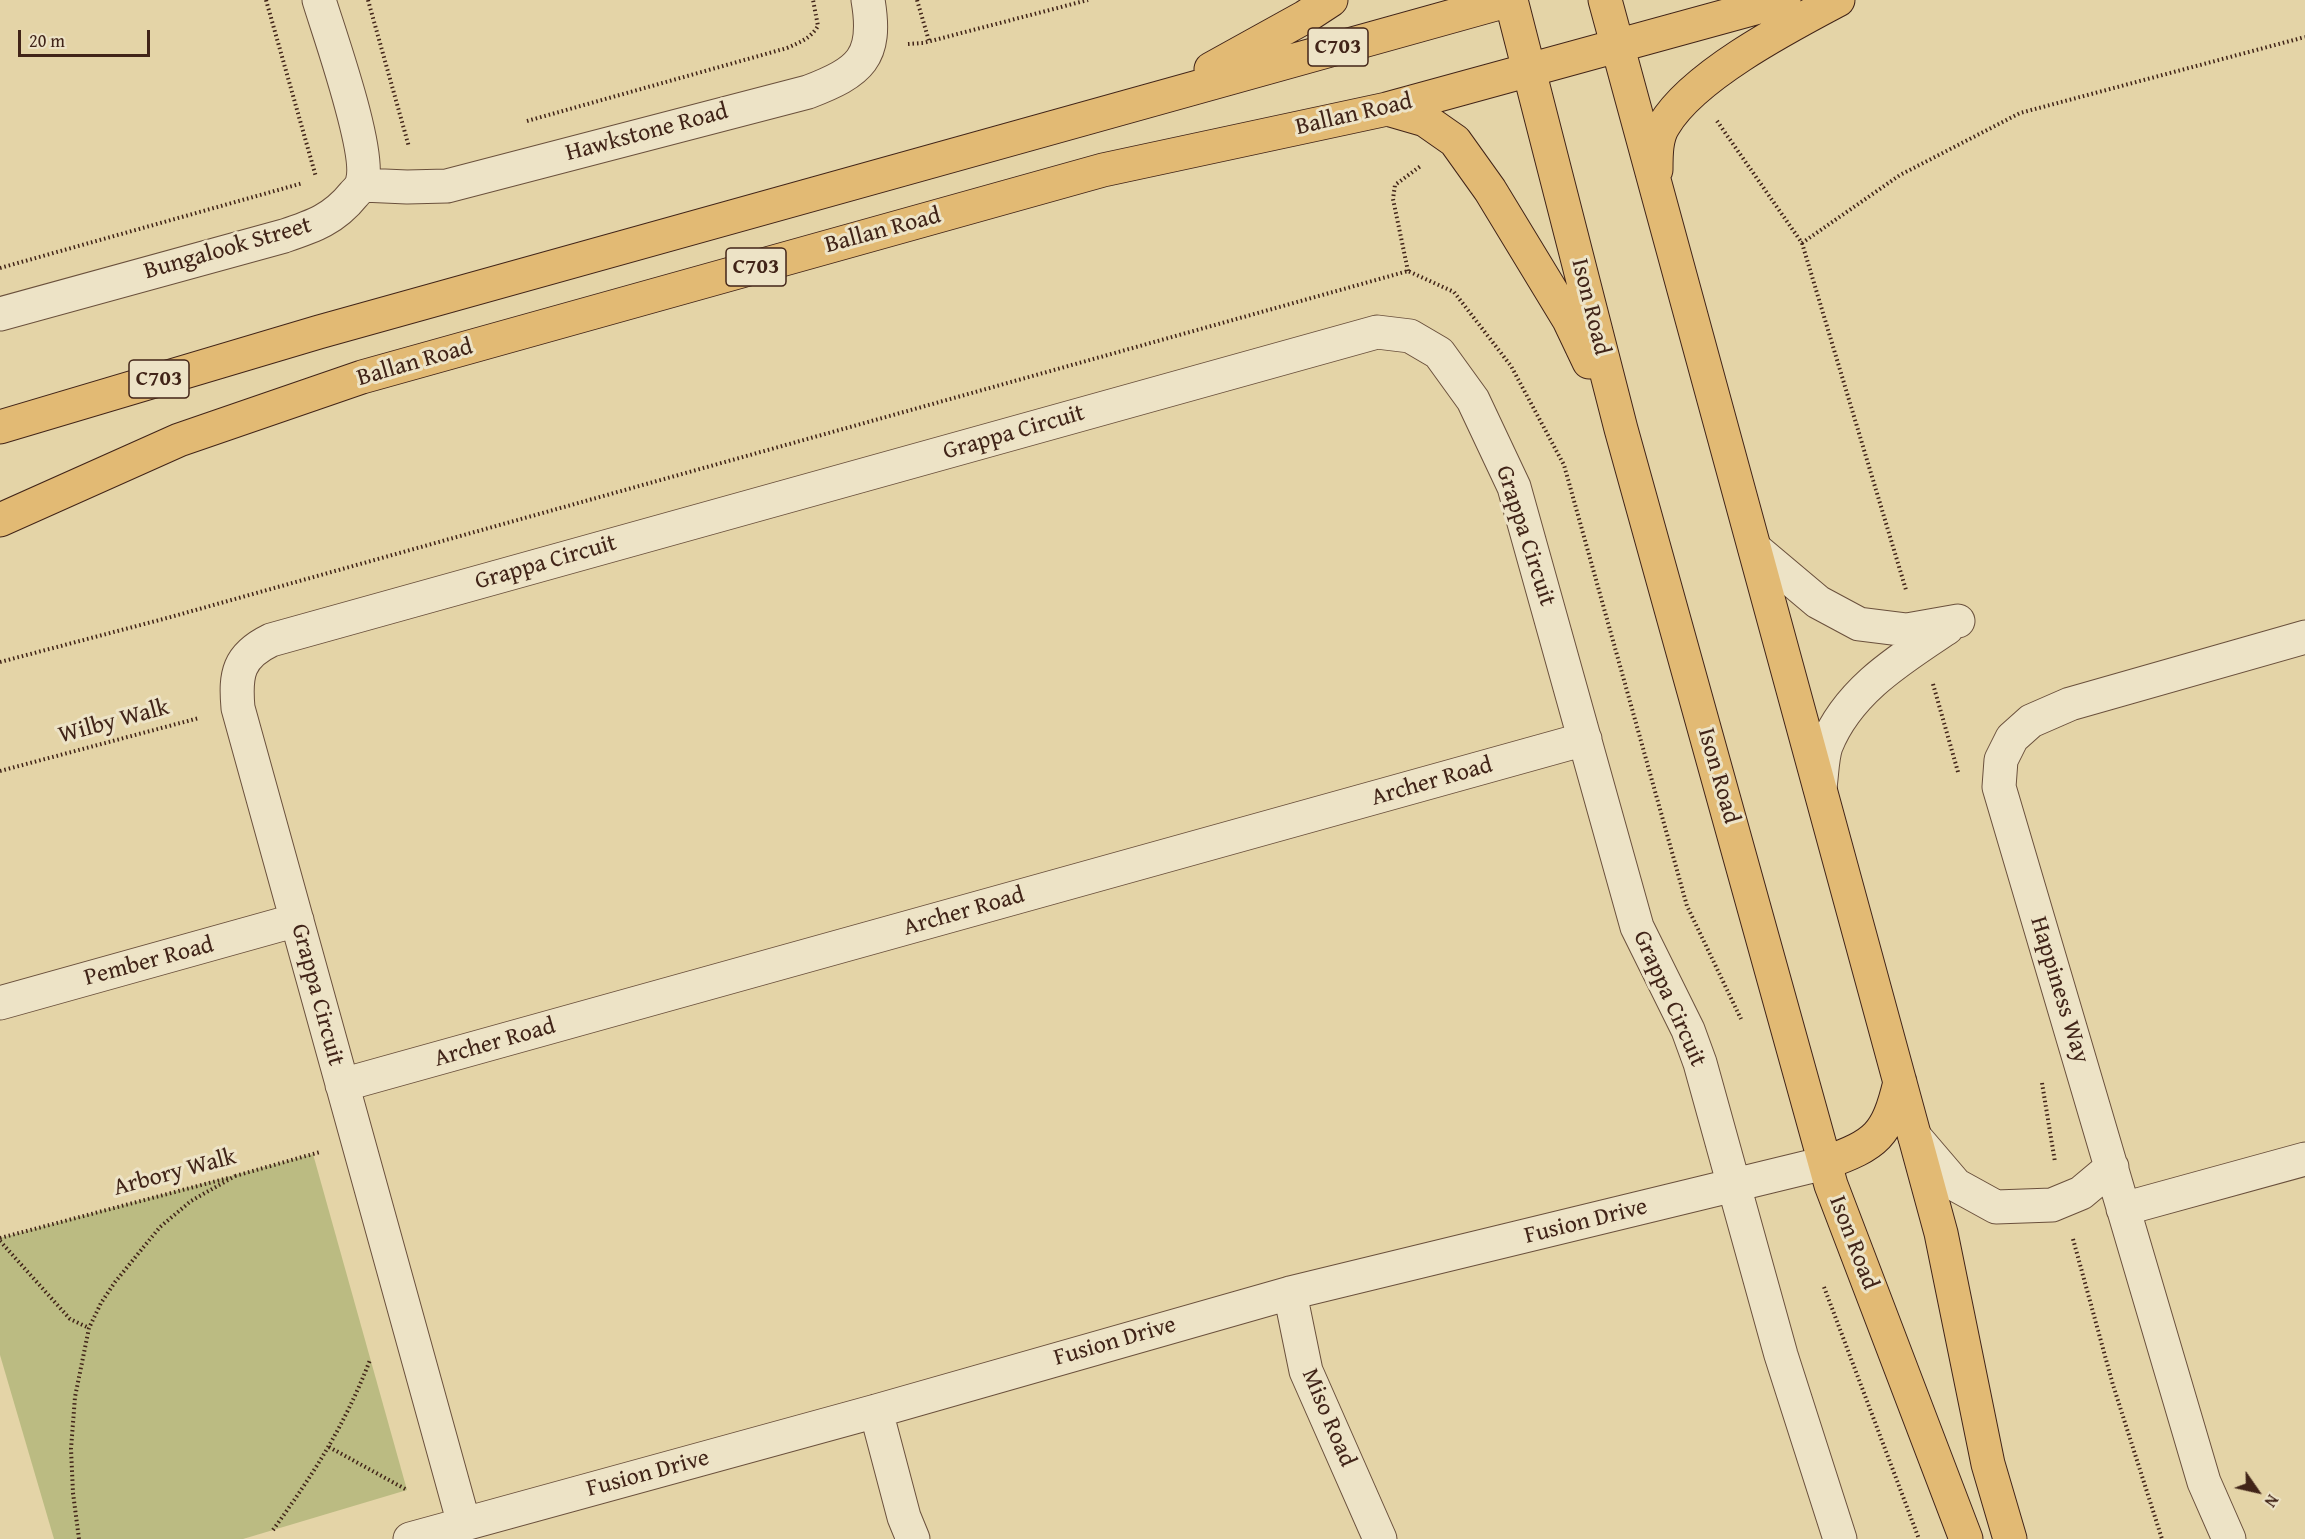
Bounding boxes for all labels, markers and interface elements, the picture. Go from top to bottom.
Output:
scale bar [21,18,153,56]
text: 20 m [29,27,65,54]
road number: C703 [1308,28,1368,66]
street label: Ballan Road [1293,88,1415,142]
street label: Hawkstone Road [563,98,731,168]
street label: Ballan Road [822,202,944,260]
street label: Bungalook Street [141,211,315,287]
road number: C703 [726,248,786,286]
street label: Ison Road [1564,256,1616,358]
street label: Ballan Road [354,333,476,393]
road number: C703 [129,360,189,398]
street label: Grappa Circuit [940,399,1088,467]
street label: Grappa Circuit [1489,462,1561,610]
street label: Grappa Circuit [472,529,620,597]
street label: Wilby Walk [56,693,172,751]
street label: Ison Road [1691,725,1745,827]
street label: Archer Road [1368,751,1496,813]
street label: Archer Road [900,881,1028,943]
street label: Happiness Way [2023,913,2095,1067]
street label: Grappa Circuit [284,921,350,1069]
street label: Grappa Circuit [1626,927,1712,1071]
street label: Pember Road [81,931,217,993]
street label: Archer Road [431,1012,559,1074]
street label: Arbory Walk [110,1143,240,1203]
street label: Ison Road [1822,1192,1884,1294]
street label: Fusion Drive [1521,1193,1651,1251]
street label: Fusion Drive [1051,1311,1179,1373]
street label: Miso Road [1294,1365,1362,1471]
street label: Fusion Drive [584,1444,712,1504]
north arrow [2227,1461,2287,1521]
text: N [2259,1490,2285,1512]

